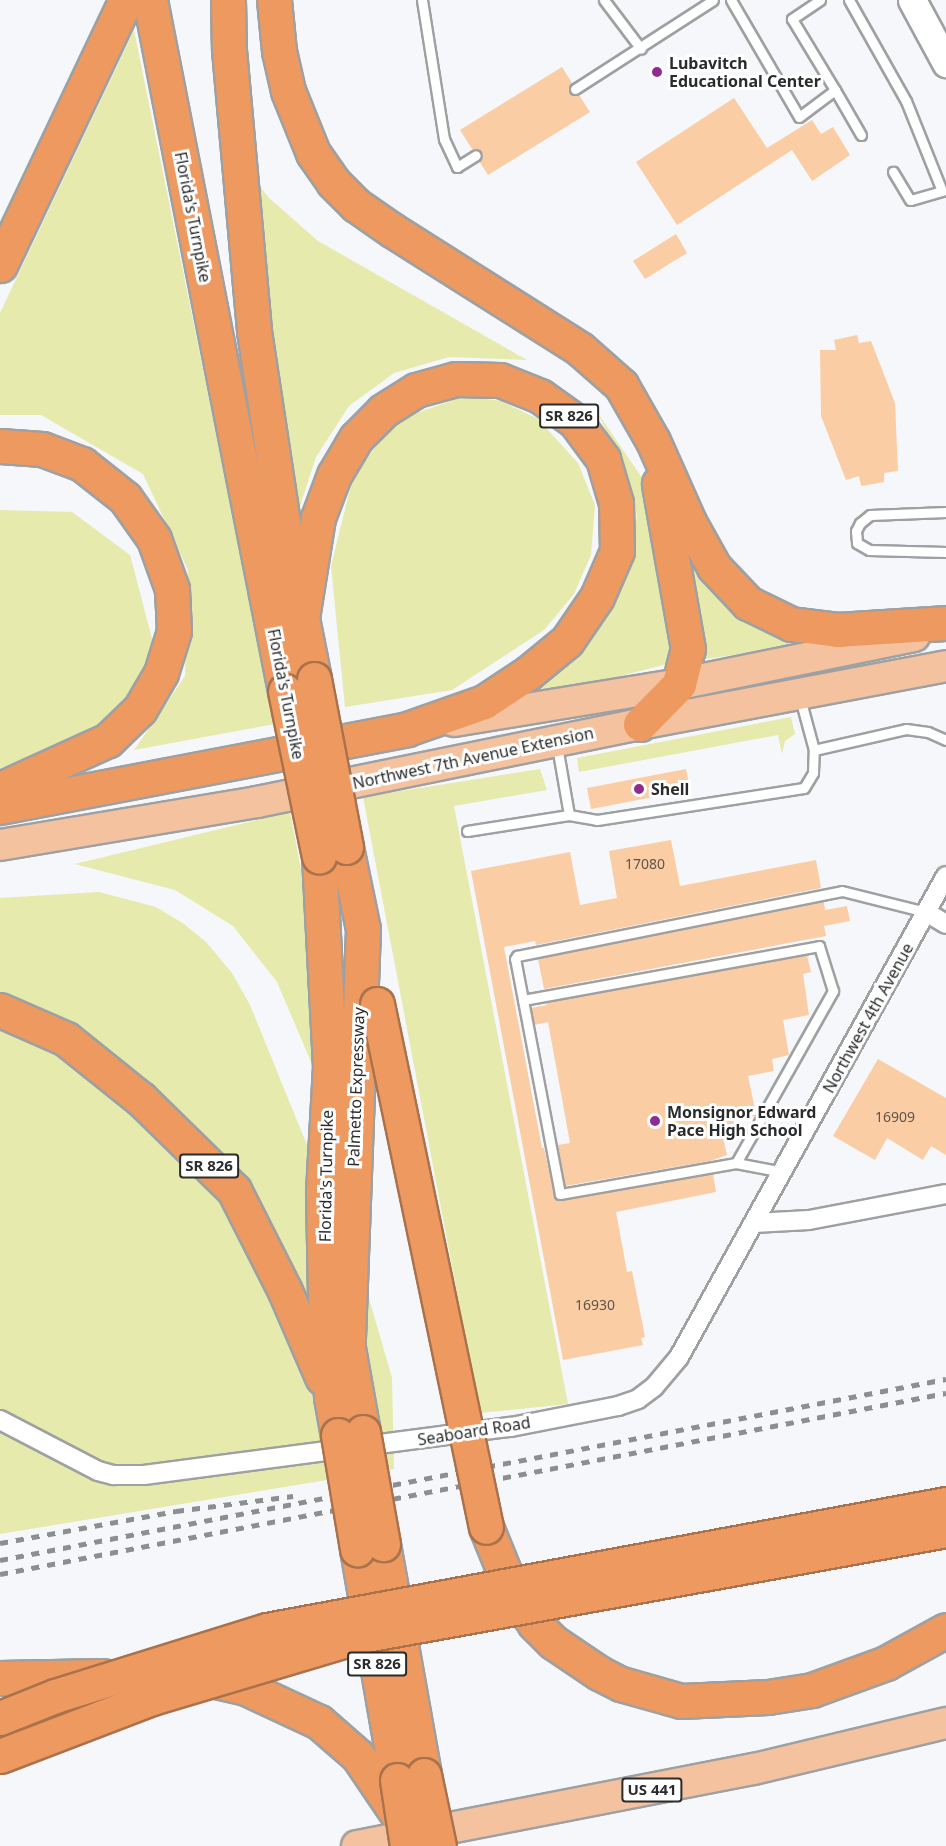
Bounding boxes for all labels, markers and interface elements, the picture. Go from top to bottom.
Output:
place label: Lubavitch Educational Center [669,53,821,91]
marker: Lubavitch Educational Center [650,65,664,79]
street label: Florida's Turnpike [171,150,215,284]
road number: SR 826 [539,404,599,428]
street label: Florida's Turnpike [264,627,308,761]
street label: Northwest 7th Avenue Extension [351,723,595,793]
place label: Shell [651,779,689,799]
marker: Shell [632,782,646,796]
house number: 17080 [625,856,665,872]
street label: Northwest 4th Avenue [819,940,917,1096]
street label: Palmetto Expressway [344,1007,368,1167]
place label: Monsignor Edward Pace High School [667,1102,816,1140]
house number: 16909 [875,1109,915,1125]
street label: Florida's Turnpike [315,1110,337,1242]
marker: Monsignor Edward Pace High School [648,1114,662,1128]
road number: SR 826 [179,1154,239,1178]
house number: 16930 [575,1297,615,1313]
street label: Seaboard Road [416,1413,532,1449]
road number: SR 826 [347,1652,407,1676]
road number: US 441 [620,1778,684,1802]

